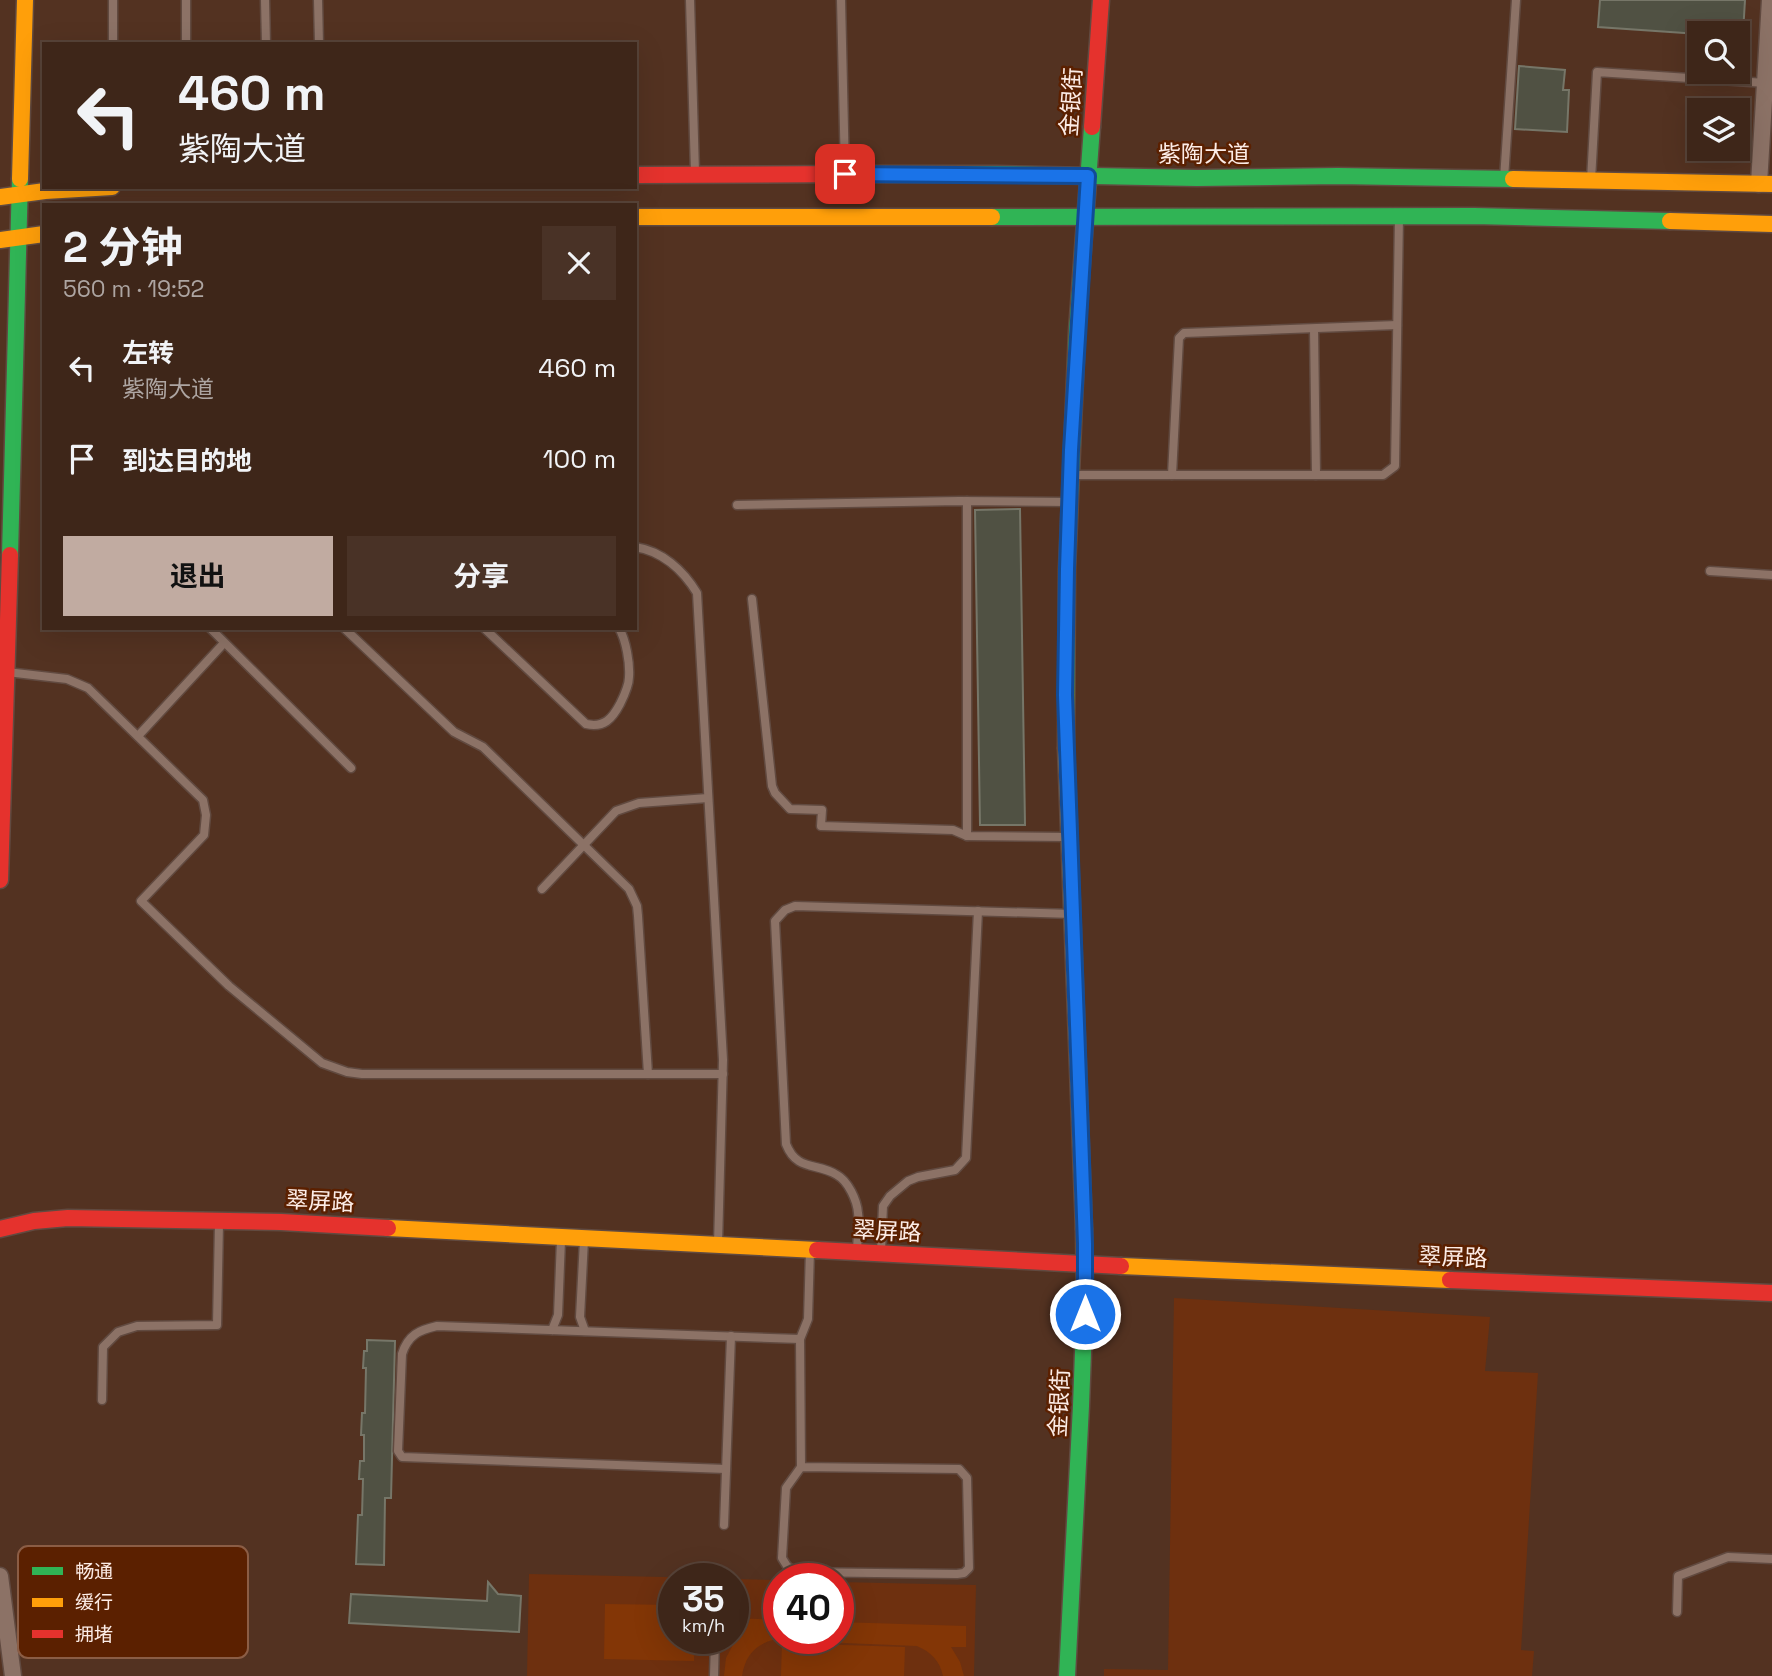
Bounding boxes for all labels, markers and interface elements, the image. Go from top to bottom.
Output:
map controls [1687,21,1750,161]
button: search [1687,21,1750,84]
text: 460 m [178,62,326,124]
street label: 金银街 [1054,67,1088,137]
icon: left [63,70,154,161]
button: layers [1687,98,1750,161]
text: 紫陶大道 [178,129,306,169]
street label: 紫陶大道 [1158,139,1250,169]
pin [815,144,875,204]
icon: arrive [826,155,864,193]
text: 2 分钟 [63,221,183,274]
button: close [542,226,616,300]
text: 560 m · 19:52 [63,274,204,304]
text: 左转 [122,336,174,370]
icon: left [63,349,101,387]
text: 460 m [538,351,616,385]
text: 紫陶大道 [122,374,214,404]
icon: arrive [63,440,101,478]
text: 100 m [543,442,616,476]
text: 到达目的地 [122,444,252,478]
button: 退出 [63,536,333,616]
button: 分享 [347,536,616,616]
street label: 翠屏路 [285,1184,355,1218]
street label: 翠屏路 [852,1214,922,1248]
street label: 翠屏路 [1418,1241,1488,1273]
position arrow [1048,1277,1122,1351]
street label: 金银街 [1042,1368,1076,1438]
legend [18,1546,248,1658]
text: 畅通 [75,1559,113,1584]
speed limit sign: 40 [763,1563,854,1654]
text: 35 [682,1577,725,1621]
text: 缓行 [75,1590,113,1615]
text: km/h [682,1614,725,1637]
text: 拥堵 [75,1622,113,1647]

